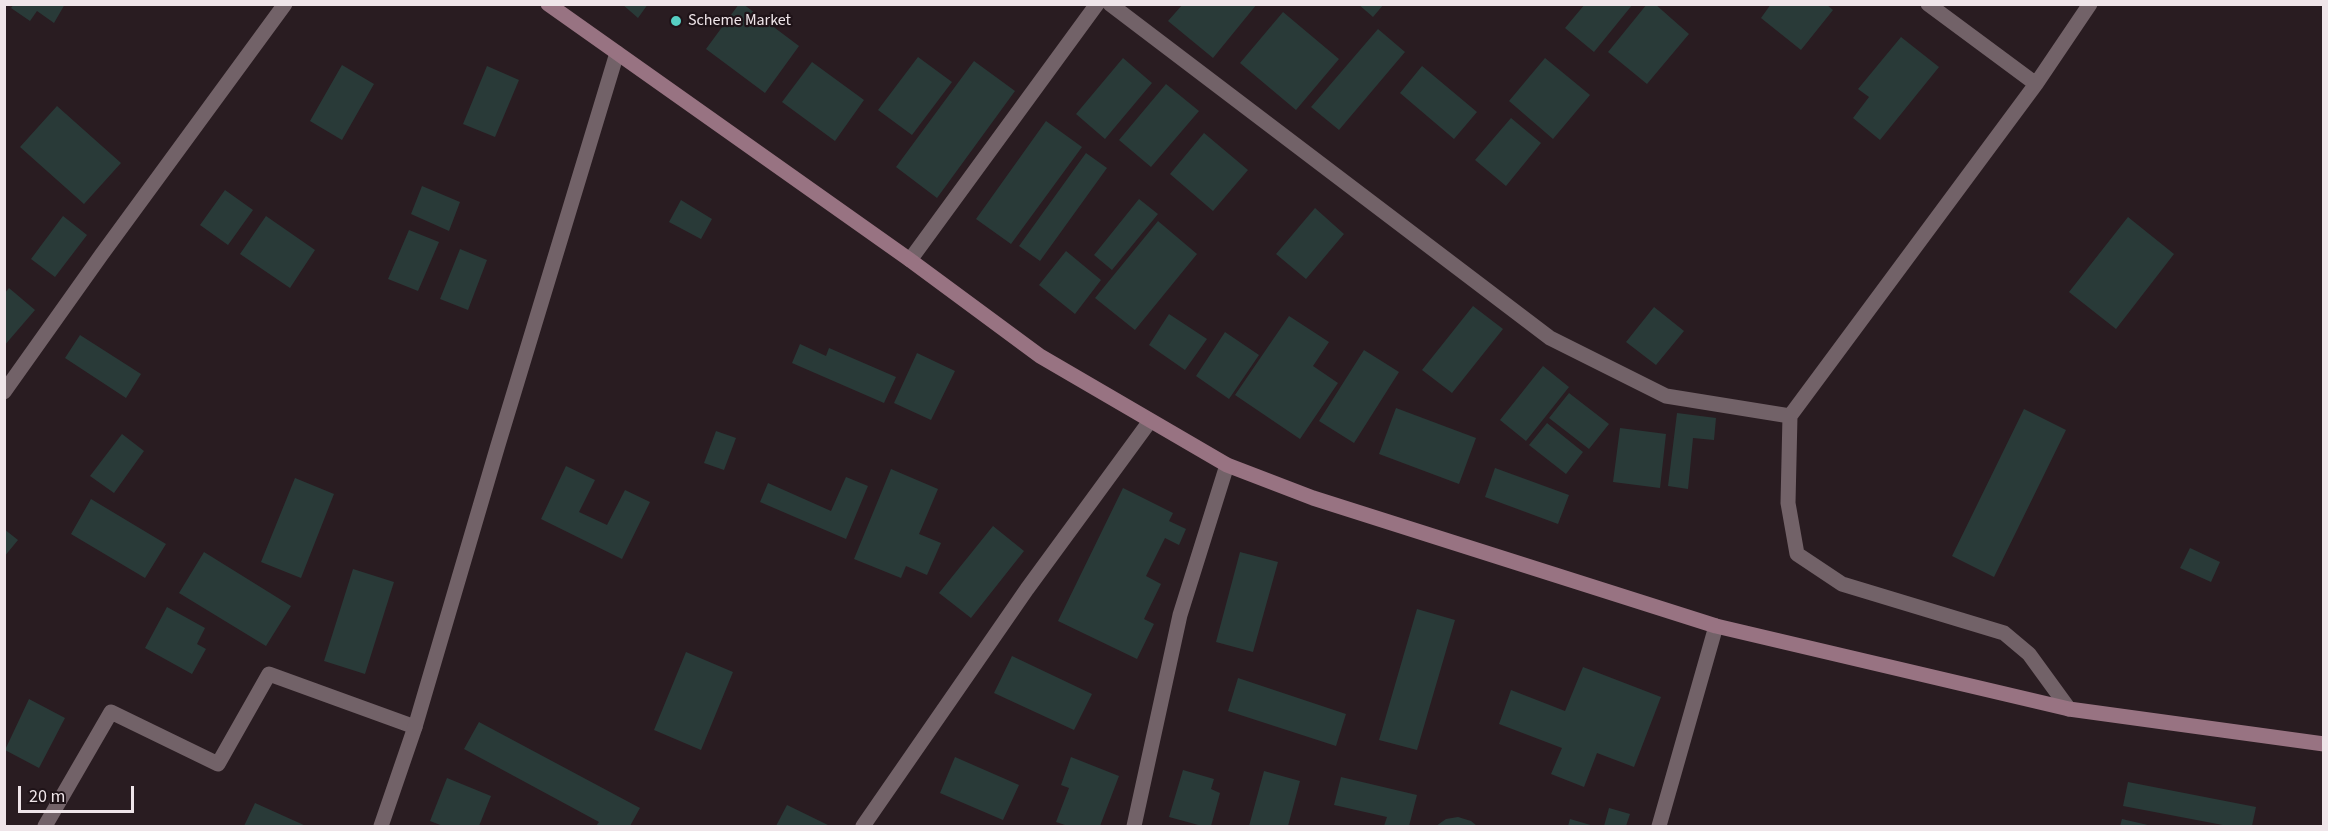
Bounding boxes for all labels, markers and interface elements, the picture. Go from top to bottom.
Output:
place label: Scheme Market [688,11,791,31]
marker: Scheme Market [669,14,683,28]
scale bar [21,774,136,812]
text: 20 m [29,784,65,809]

